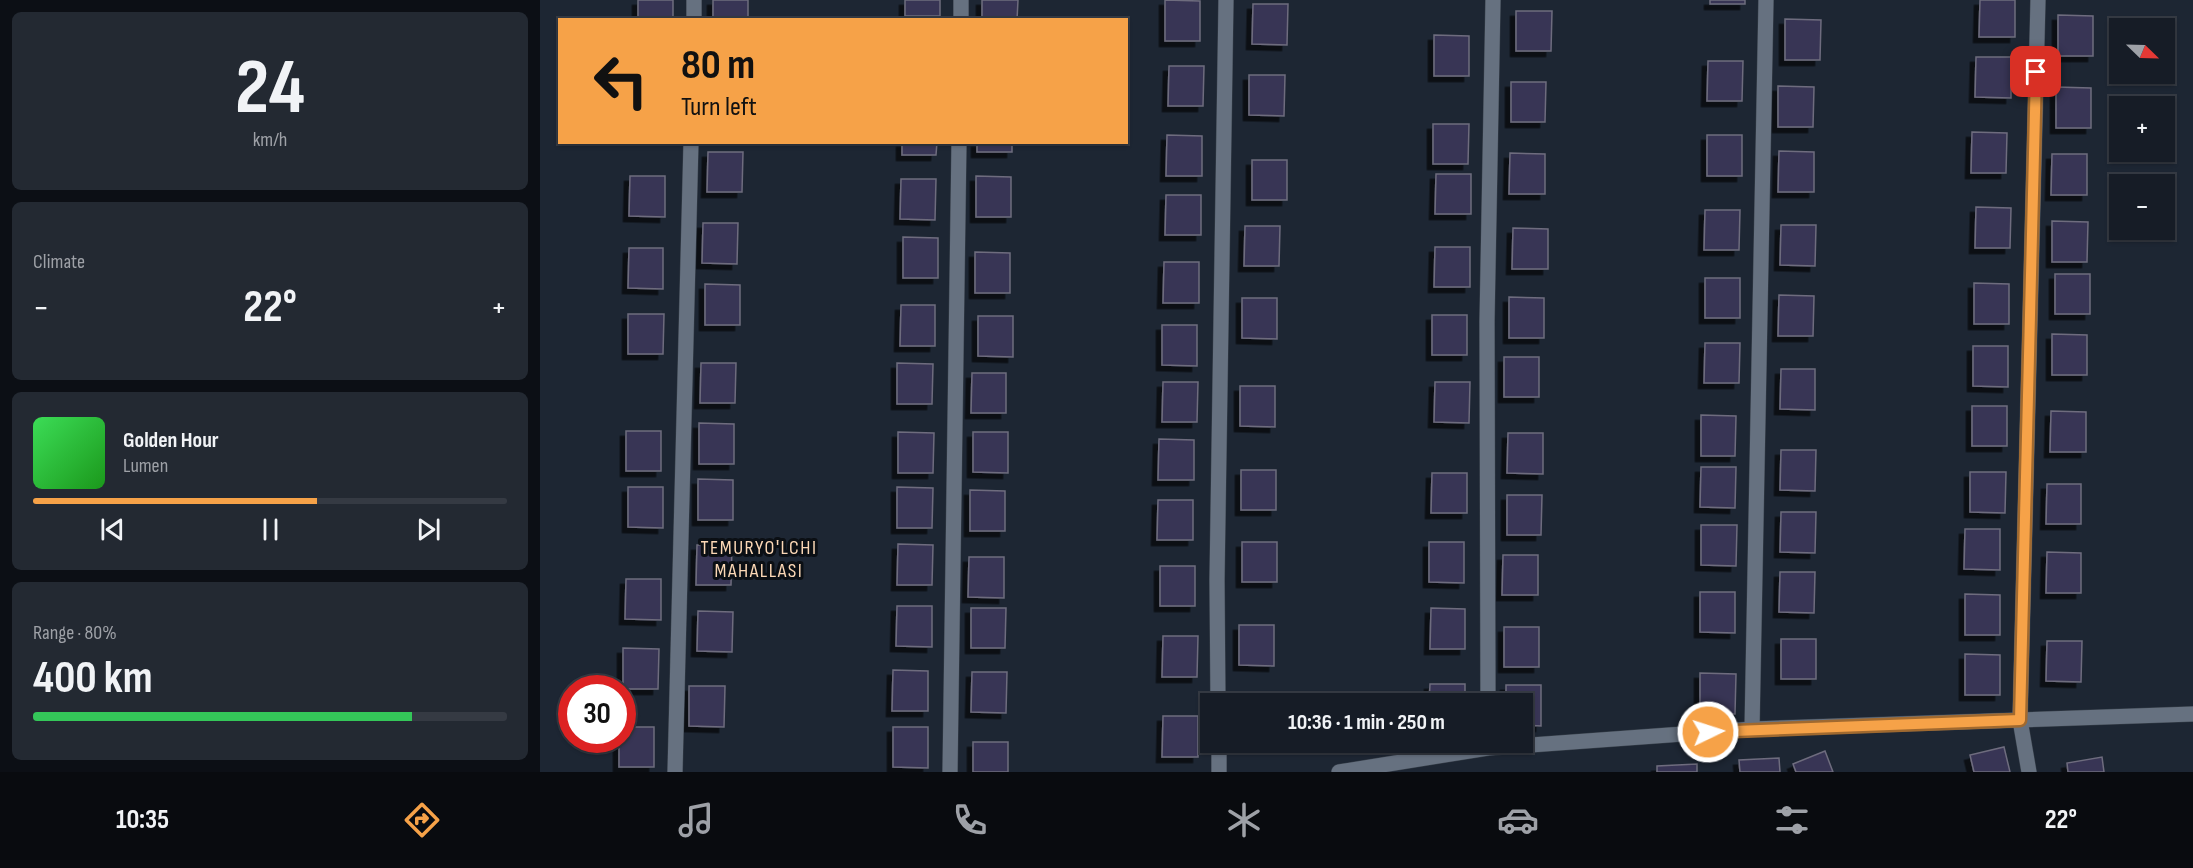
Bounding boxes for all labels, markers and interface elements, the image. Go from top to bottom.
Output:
north arrow [2109,18,2175,84]
map controls [2109,18,2175,240]
text: 80 m [681,40,755,91]
text: 24 [235,42,305,135]
icon: left [582,42,660,120]
pin [2010,46,2061,97]
icon: arrive [2019,55,2052,88]
text: Turn left [681,91,757,123]
button: + [2109,96,2175,162]
text: km/h [253,128,287,152]
button: − [2109,174,2175,240]
text: Climate [33,250,85,274]
text: 22° [243,280,297,335]
text: − [33,288,49,328]
text: + [491,288,507,328]
text: Golden Hour [123,427,219,454]
text: Lumen [123,454,168,478]
icon: previous [96,513,129,546]
icon: pause [254,513,287,546]
icon: next [412,513,445,546]
district label: TEMURYO'LCHI MAHALLASI [700,536,818,583]
text: Range · 80% [33,621,117,645]
text: 400 km [33,651,153,706]
speed limit sign: 30 [558,675,636,753]
position arrow [1676,700,1740,764]
text: 10:36 · 1 min · 250 m [1288,709,1445,736]
icon: directions [401,799,443,841]
icon: music [675,799,717,841]
icon: phone [949,799,991,841]
icon: climate [1223,799,1265,841]
icon: car [1497,799,1539,841]
icon: filters [1771,799,1813,841]
text: 10:35 [116,804,169,836]
text: 22° [2045,804,2077,836]

